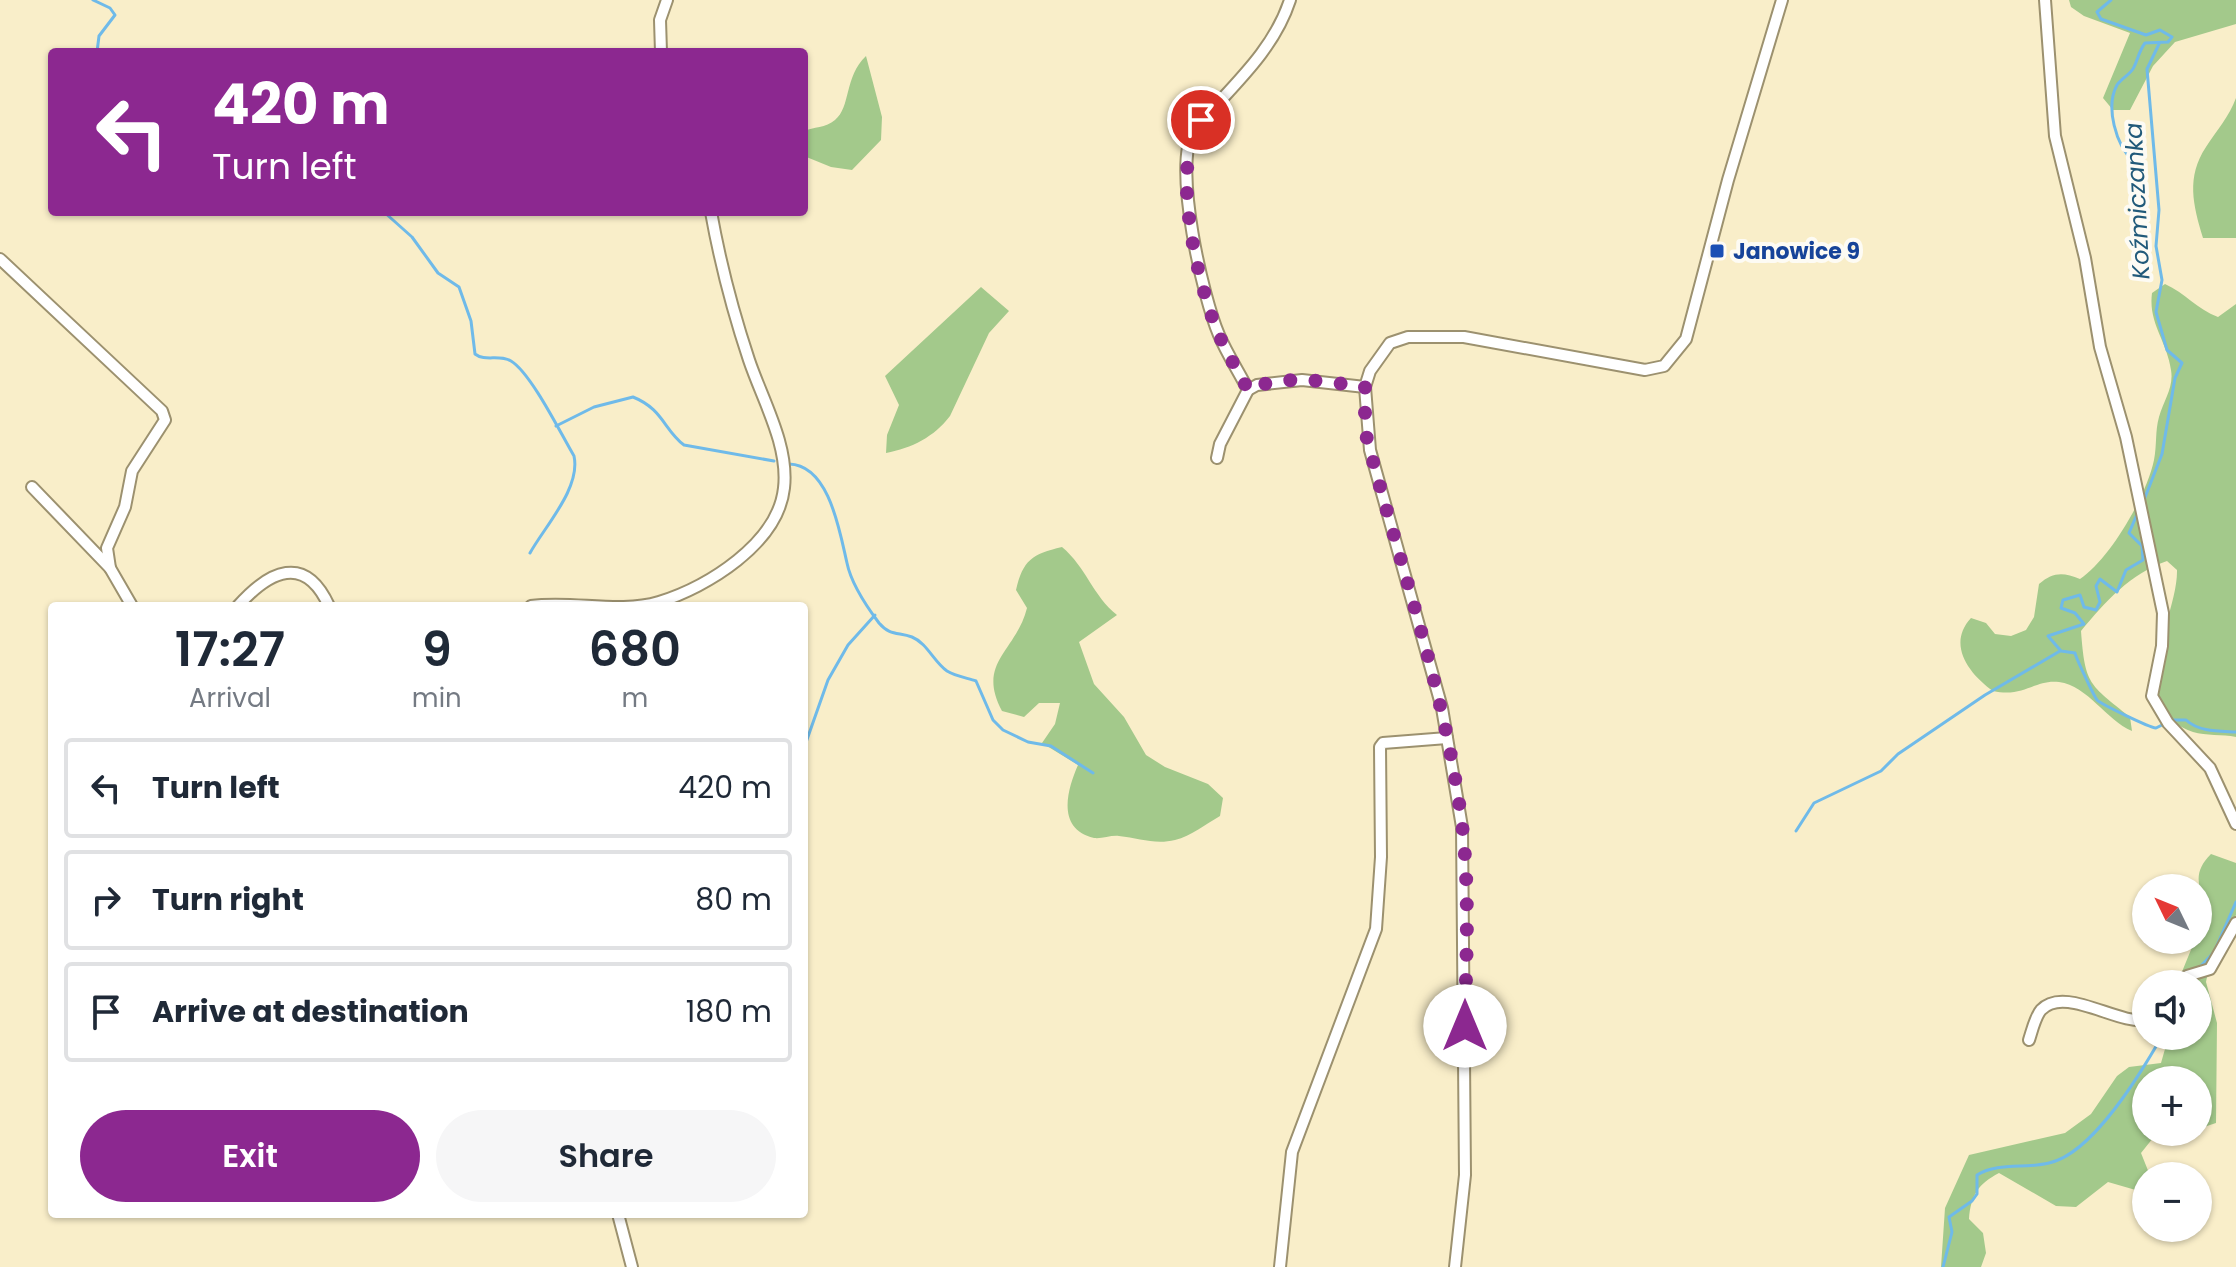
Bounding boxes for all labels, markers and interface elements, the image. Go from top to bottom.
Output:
text: 420 m [212,65,390,144]
icon: left [80,80,184,184]
pin [1167,86,1235,154]
icon: arrive [1179,98,1223,142]
water label: Koźmiczanka [2116,122,2158,280]
text: Turn left [212,141,357,192]
place label: Janowice 9 [1733,236,1860,267]
marker: Janowice 9 [1708,242,1726,260]
text: 17:27 [175,616,285,683]
text: 9 [422,616,452,683]
text: 680 [589,616,681,683]
text: Arrival [189,680,271,716]
text: min [412,680,462,716]
text: m [621,680,648,716]
icon: left [84,766,128,810]
text: Turn left [152,766,280,809]
text: 420 m [678,766,772,809]
north arrow [2132,874,2212,954]
map controls [2132,874,2212,1242]
icon: right [84,878,128,922]
text: Turn right [152,878,304,921]
text: 80 m [695,878,772,921]
button: sound [2132,970,2212,1050]
position arrow [1423,984,1507,1068]
icon: arrive [84,990,128,1034]
text: Arrive at destination [152,990,469,1033]
text: 180 m [686,990,772,1033]
button: + [2132,1066,2212,1146]
button: Exit [80,1110,420,1202]
button: Share [436,1110,776,1202]
button: − [2132,1162,2212,1242]

